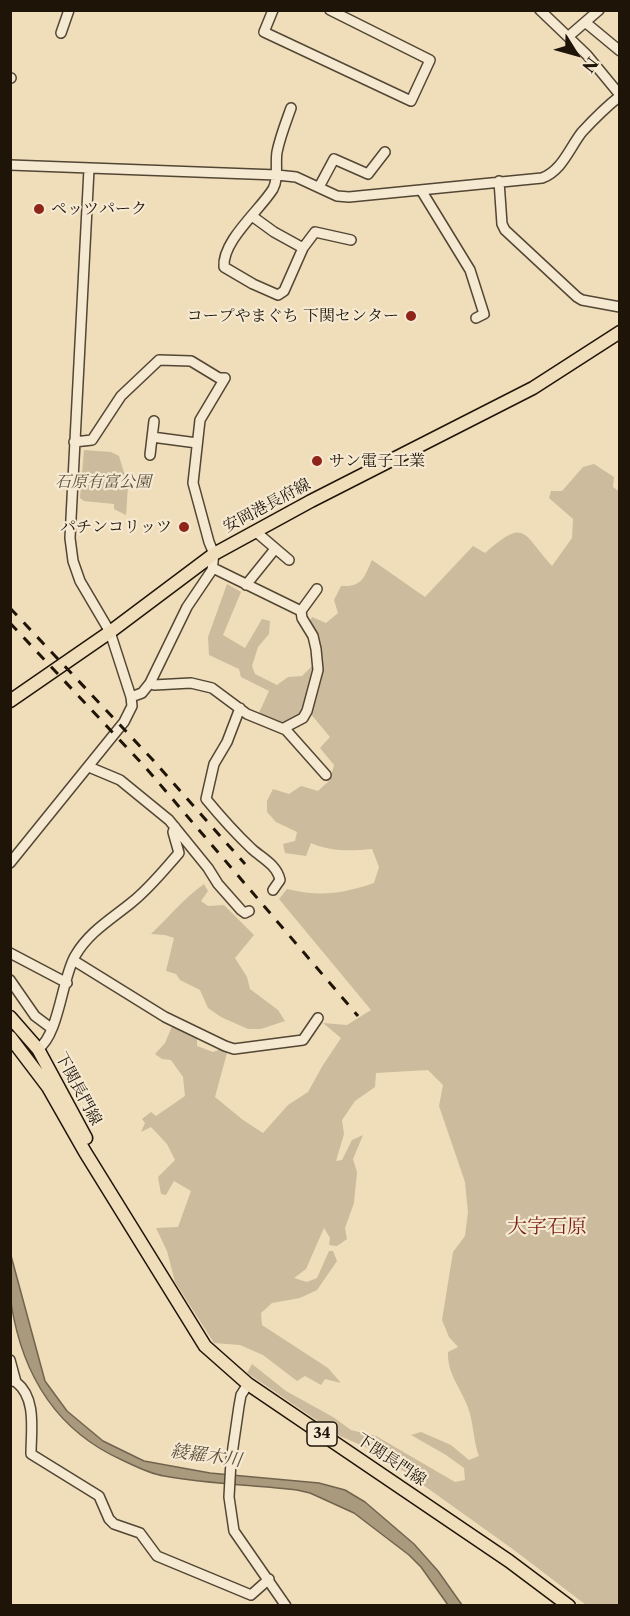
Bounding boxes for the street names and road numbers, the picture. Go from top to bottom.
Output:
street label: 安岡港長府線 [220,475,314,537]
street label: 下関長門線 [51,1049,105,1129]
road number: 34 [307,1422,337,1446]
street label: 下関長門線 [352,1430,430,1490]

